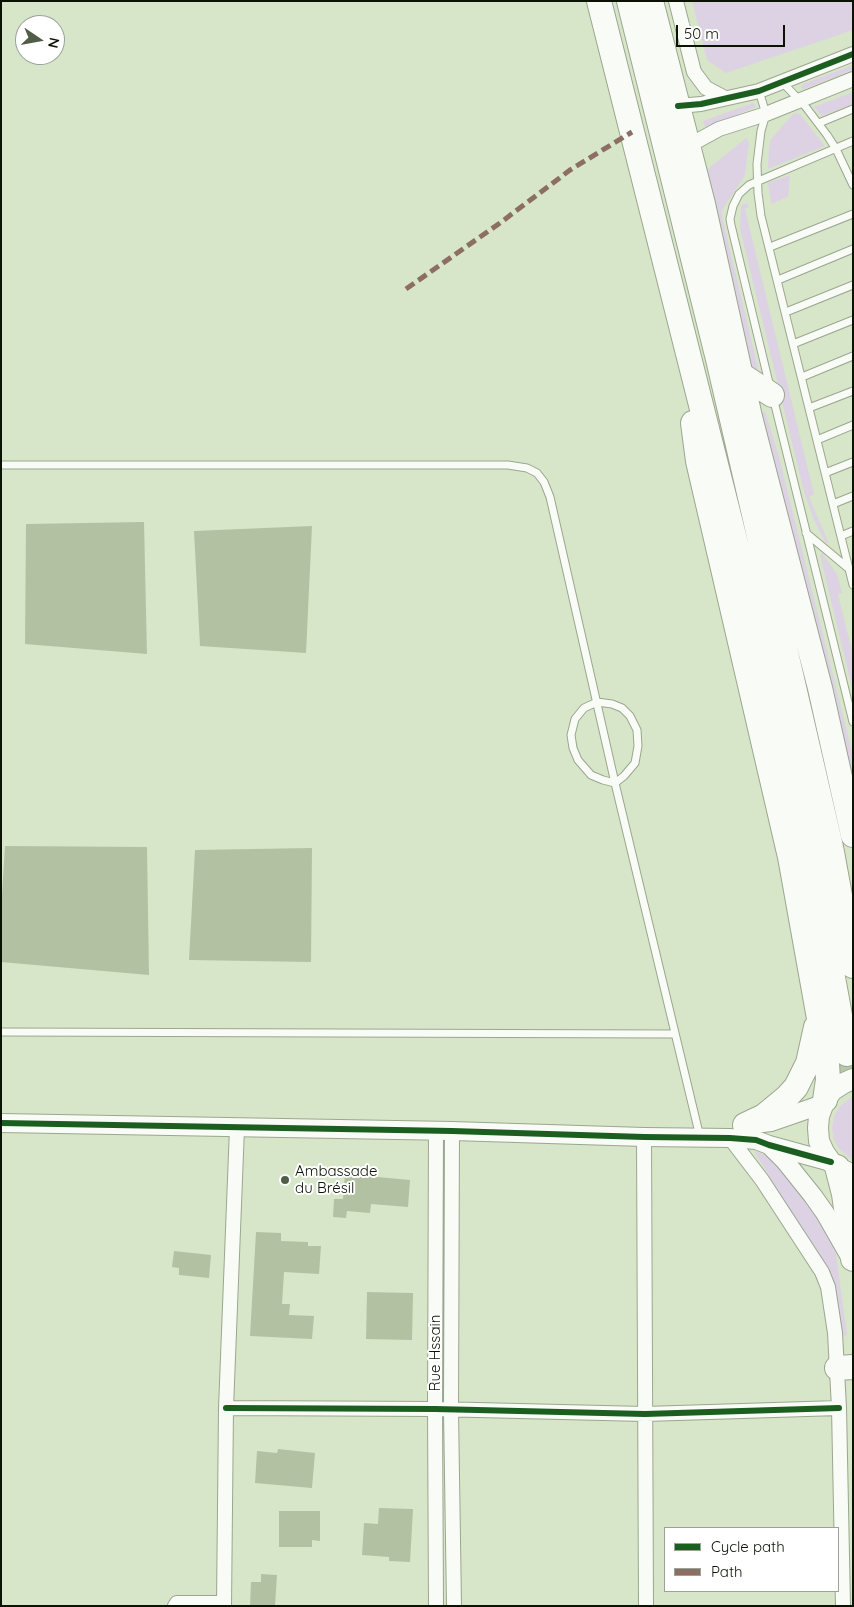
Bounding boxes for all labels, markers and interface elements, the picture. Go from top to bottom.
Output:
north arrow [15,15,65,65]
scale bar [679,15,788,47]
text: 50 m [684,24,719,43]
text: N [44,36,64,50]
place label: Ambassade du Brésil [295,1162,377,1197]
marker: Ambassade du Brésil [279,1174,291,1186]
street label: Rue Hssain [426,1315,444,1391]
legend [664,1527,839,1592]
text: Cycle path [711,1537,785,1556]
text: Path [711,1562,743,1581]

